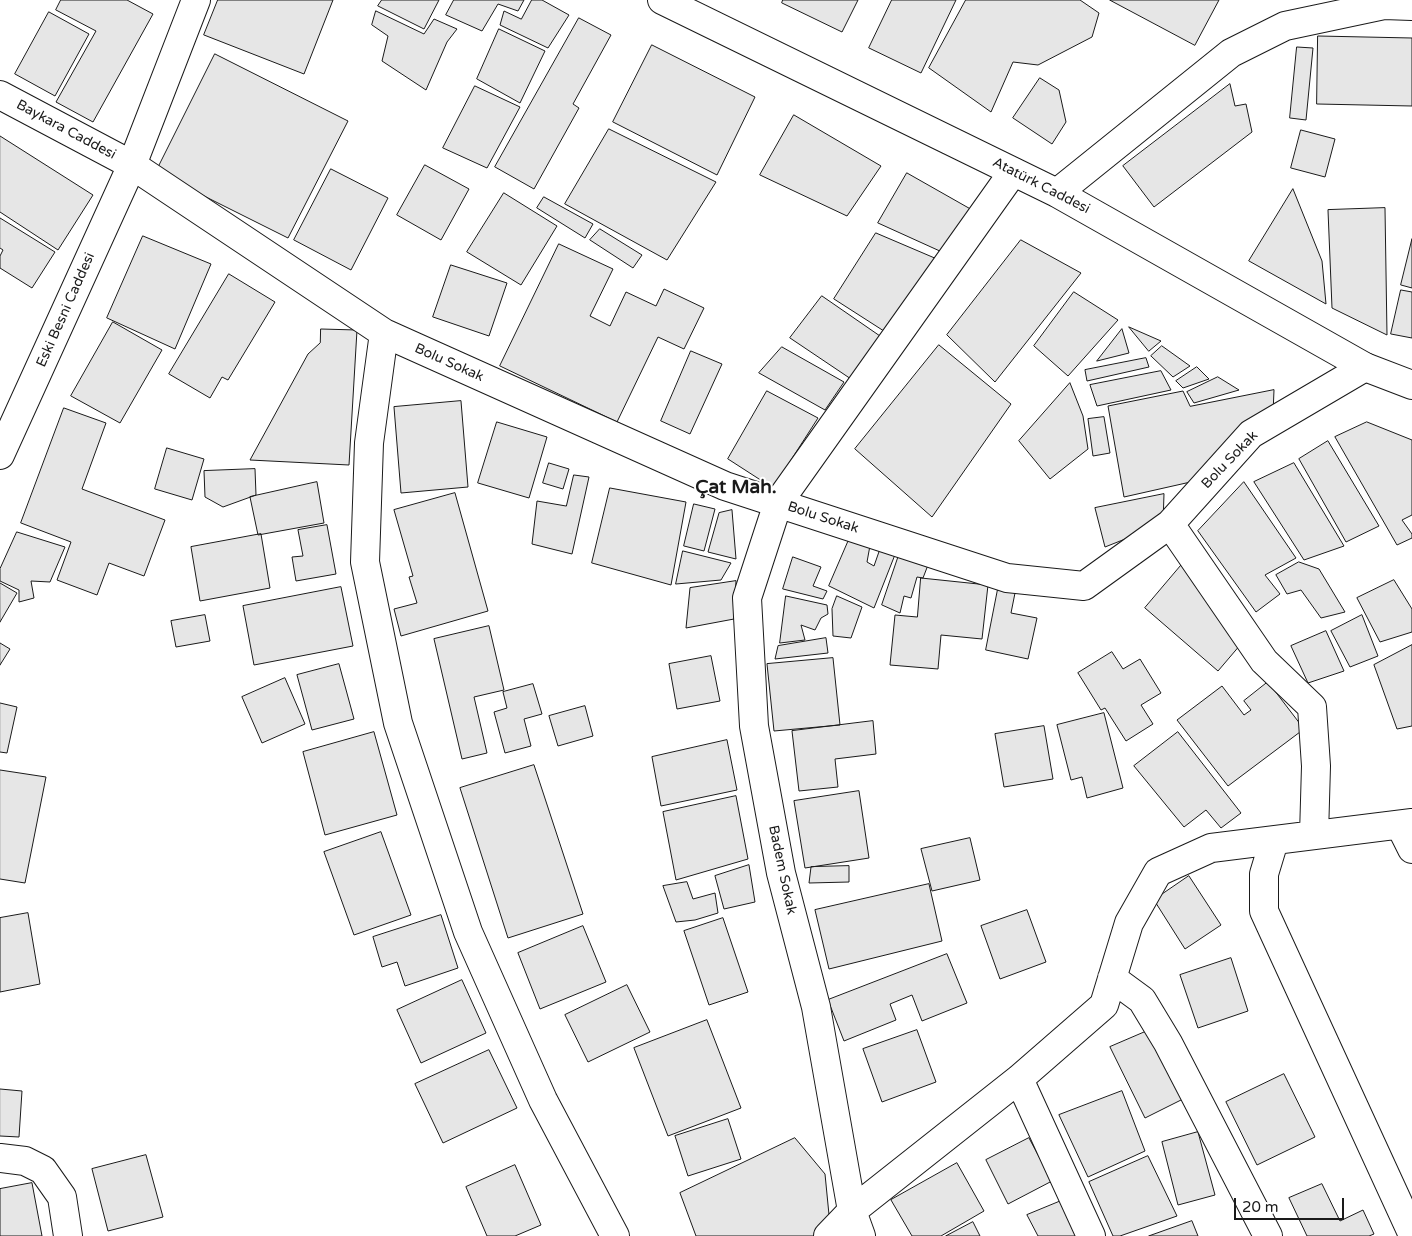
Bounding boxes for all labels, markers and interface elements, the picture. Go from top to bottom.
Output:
street label: Baykara Caddesi [13,97,119,163]
street label: Atatürk Caddesi [989,154,1093,218]
street label: Eski Besni Caddesi [33,250,99,370]
street label: Bolu Sokak [412,340,486,386]
street label: Bolu Sokak [1198,428,1262,492]
district label: Çat Mah. [695,477,777,499]
street label: Bolu Sokak [785,499,861,537]
street label: Badem Sokak [764,824,800,916]
scale bar [1237,1188,1347,1220]
text: 20 m [1242,1198,1279,1216]

